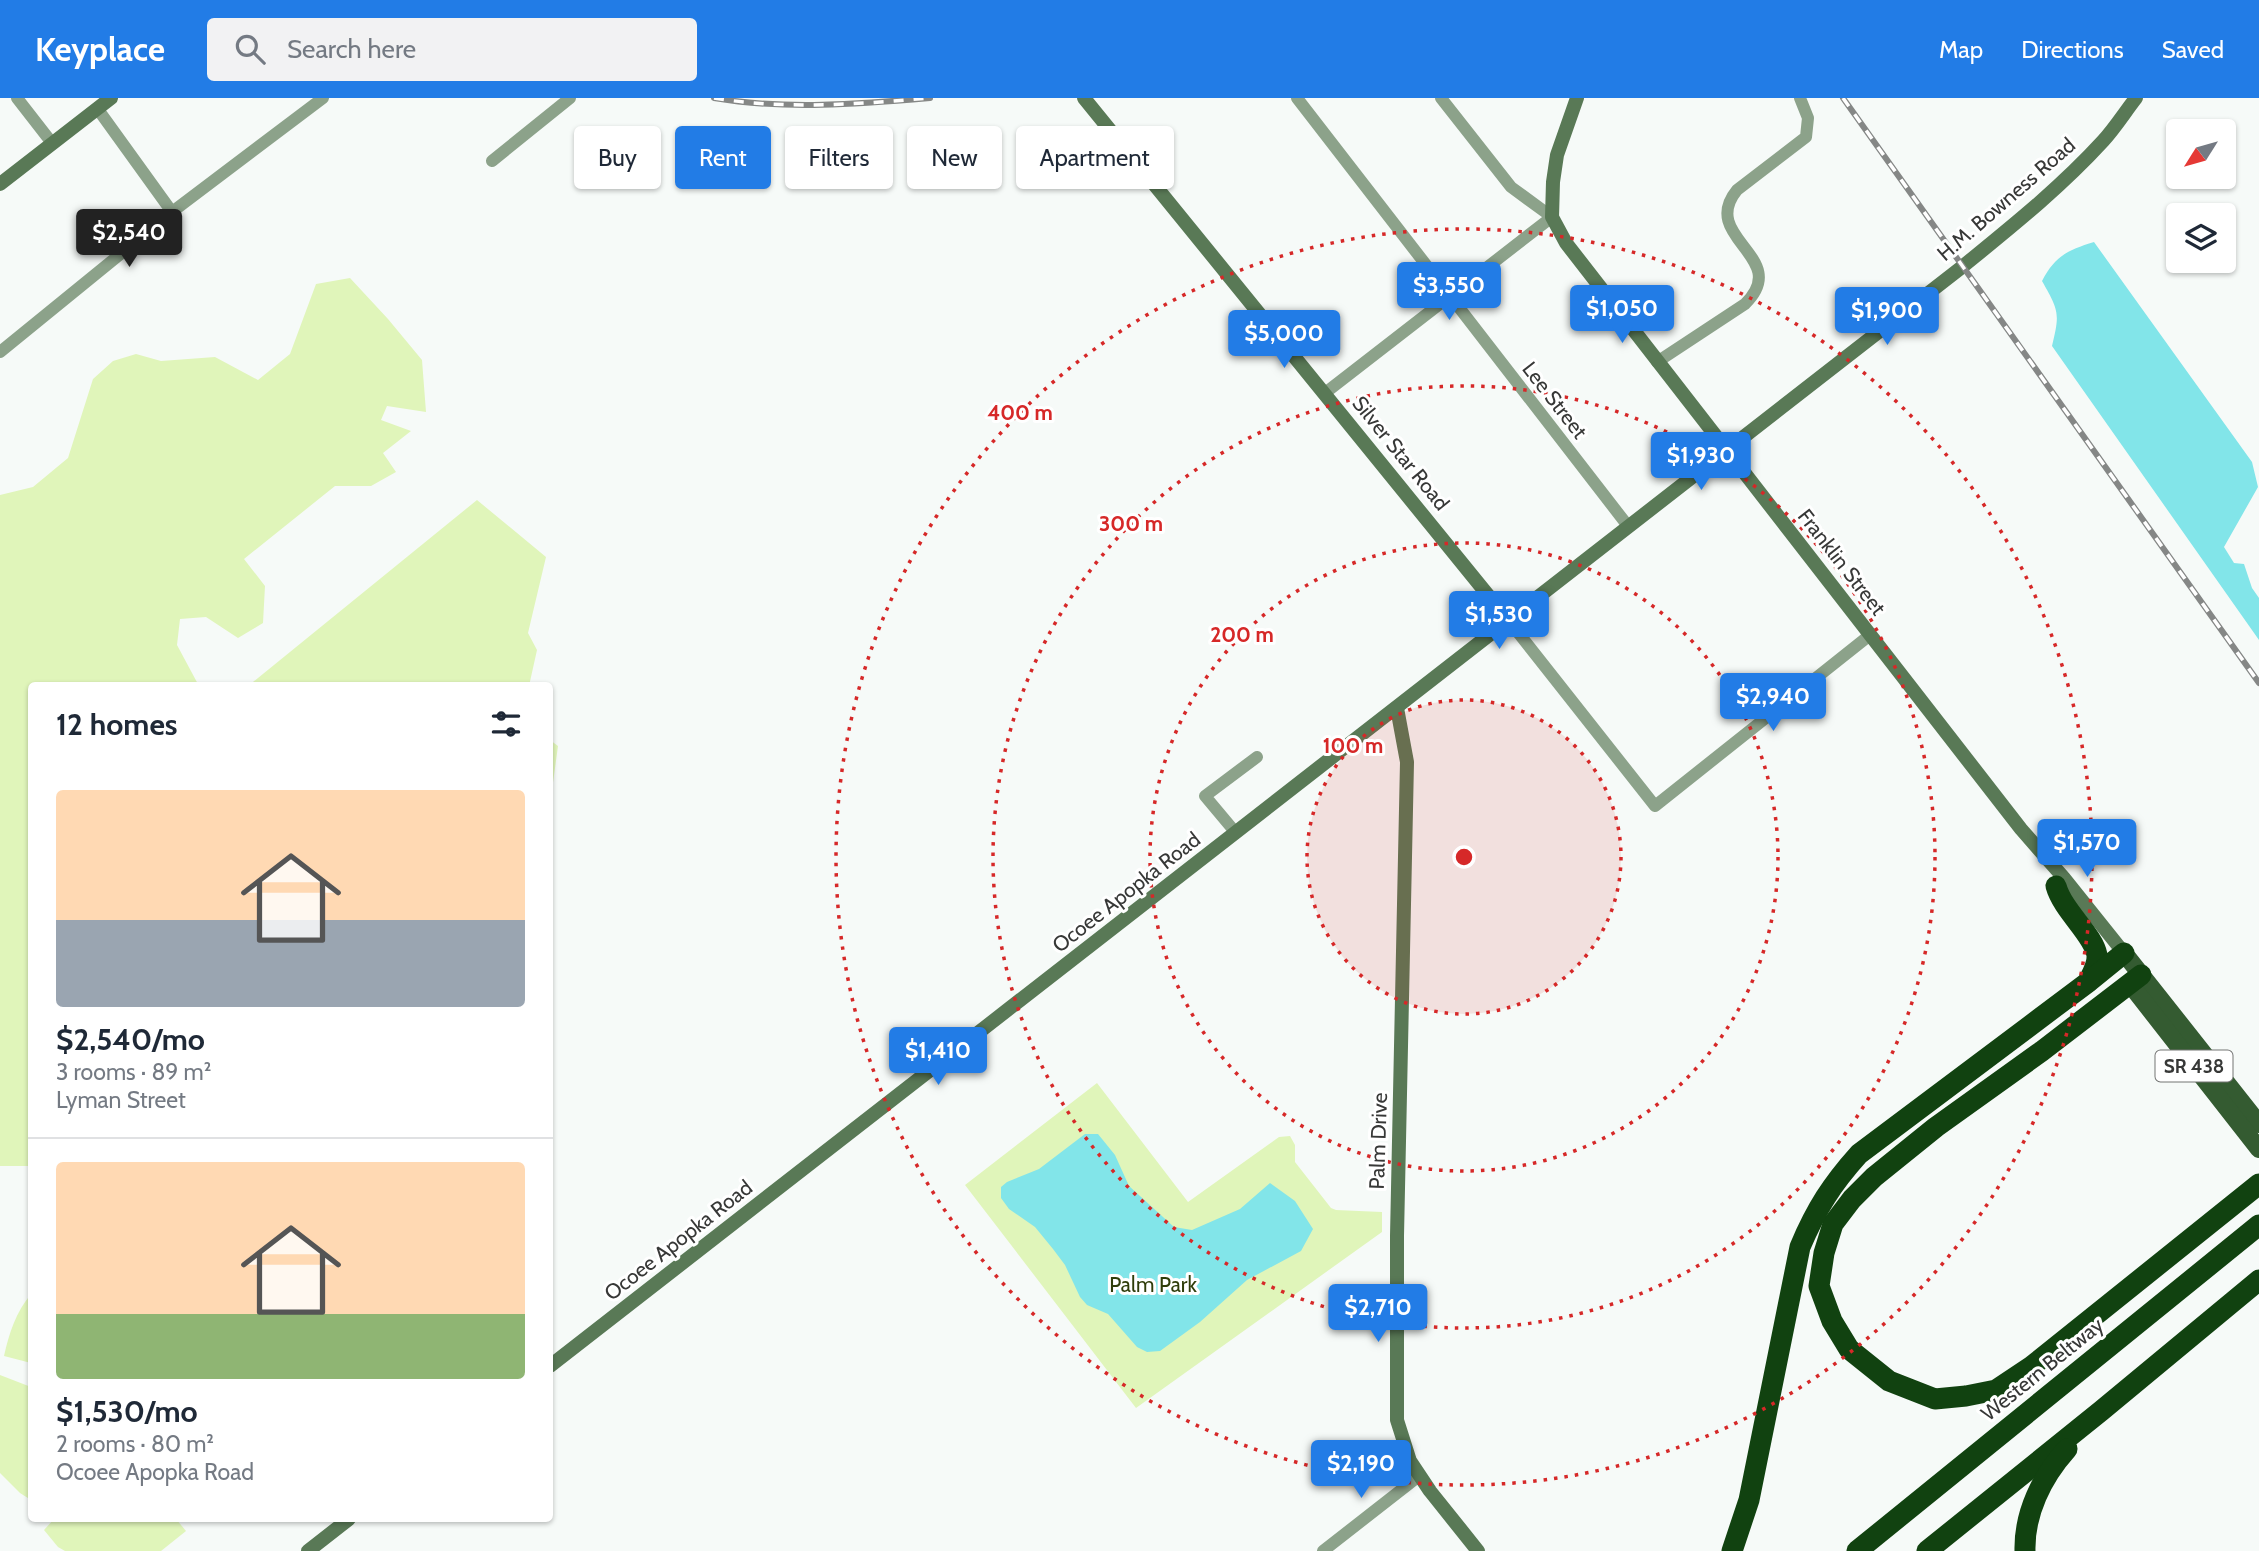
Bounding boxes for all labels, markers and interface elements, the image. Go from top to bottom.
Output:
search box [207,18,697,81]
text: Keyplace [35,29,165,69]
icon: search [231,30,269,68]
text: Search here [287,33,416,65]
text: Map [1939,35,1983,64]
text: Directions [2021,35,2124,64]
text: Saved [2162,35,2224,64]
north arrow [2166,119,2236,189]
map controls [2166,119,2236,273]
chip: Buy [574,126,661,189]
chip: Rent [675,126,771,189]
chip: Filters [785,126,893,189]
chip: New [907,126,1002,189]
chip: Apartment [1016,126,1174,189]
street label: H.M. Bowness Road [1932,132,2080,266]
button: layers [2166,203,2236,273]
pin: $2,540 [72,209,186,269]
text: $2,540 [92,218,166,246]
pin: $3,550 [1392,262,1506,322]
text: $3,550 [1413,271,1485,299]
pin: $1,050 [1565,286,1679,345]
pin: $1,900 [1830,288,1944,347]
text: $1,050 [1586,294,1658,322]
text: $1,900 [1851,296,1923,324]
pin: $5,000 [1227,310,1341,370]
text: $5,000 [1244,319,1324,347]
street label: Lee Street [1517,357,1593,443]
street label: Silver Star Road [1347,391,1455,515]
text: 400 m [987,400,1053,425]
pin: $1,930 [1644,432,1758,492]
text: $1,930 [1667,441,1735,469]
street label: Franklin Street [1793,504,1891,620]
text: 300 m [1099,511,1163,536]
pin: $1,530 [1442,592,1556,651]
text: $1,530 [1465,600,1533,628]
text: 200 m [1210,622,1274,647]
pin: $2,940 [1716,674,1830,733]
text: $2,940 [1736,682,1810,710]
icon: filters [487,705,525,743]
text: 12 homes [56,706,178,743]
text: 100 m [1323,733,1383,758]
pin: $1,570 [2030,820,2144,879]
street label: Ocoee Apopka Road [1047,827,1205,957]
text: $1,570 [2053,828,2121,856]
icon: home [228,835,354,961]
centre of rings [1452,845,1476,869]
text: $2,540/mo [56,1021,205,1058]
pin: $1,410 [881,1028,995,1087]
text: $1,410 [905,1036,971,1064]
road number: SR 438 [2156,1050,2232,1082]
text: 3 rooms · 89 m² [56,1058,211,1086]
text: Lyman Street [56,1086,186,1114]
street label: Palm Drive [1364,1092,1392,1190]
street label: Ocoee Apopka Road [599,1175,757,1305]
icon: home [228,1207,354,1333]
park label: Palm Park [1109,1272,1197,1297]
pin: $2,710 [1321,1284,1435,1344]
text: $2,710 [1344,1293,1412,1321]
street label: Western Beltway [1976,1312,2108,1426]
text: $1,530/mo [56,1393,198,1430]
text: 2 rooms · 80 m² [56,1430,214,1458]
pin: $2,190 [1304,1440,1418,1500]
text: $2,190 [1327,1449,1395,1477]
text: Ocoee Apopka Road [56,1458,254,1486]

